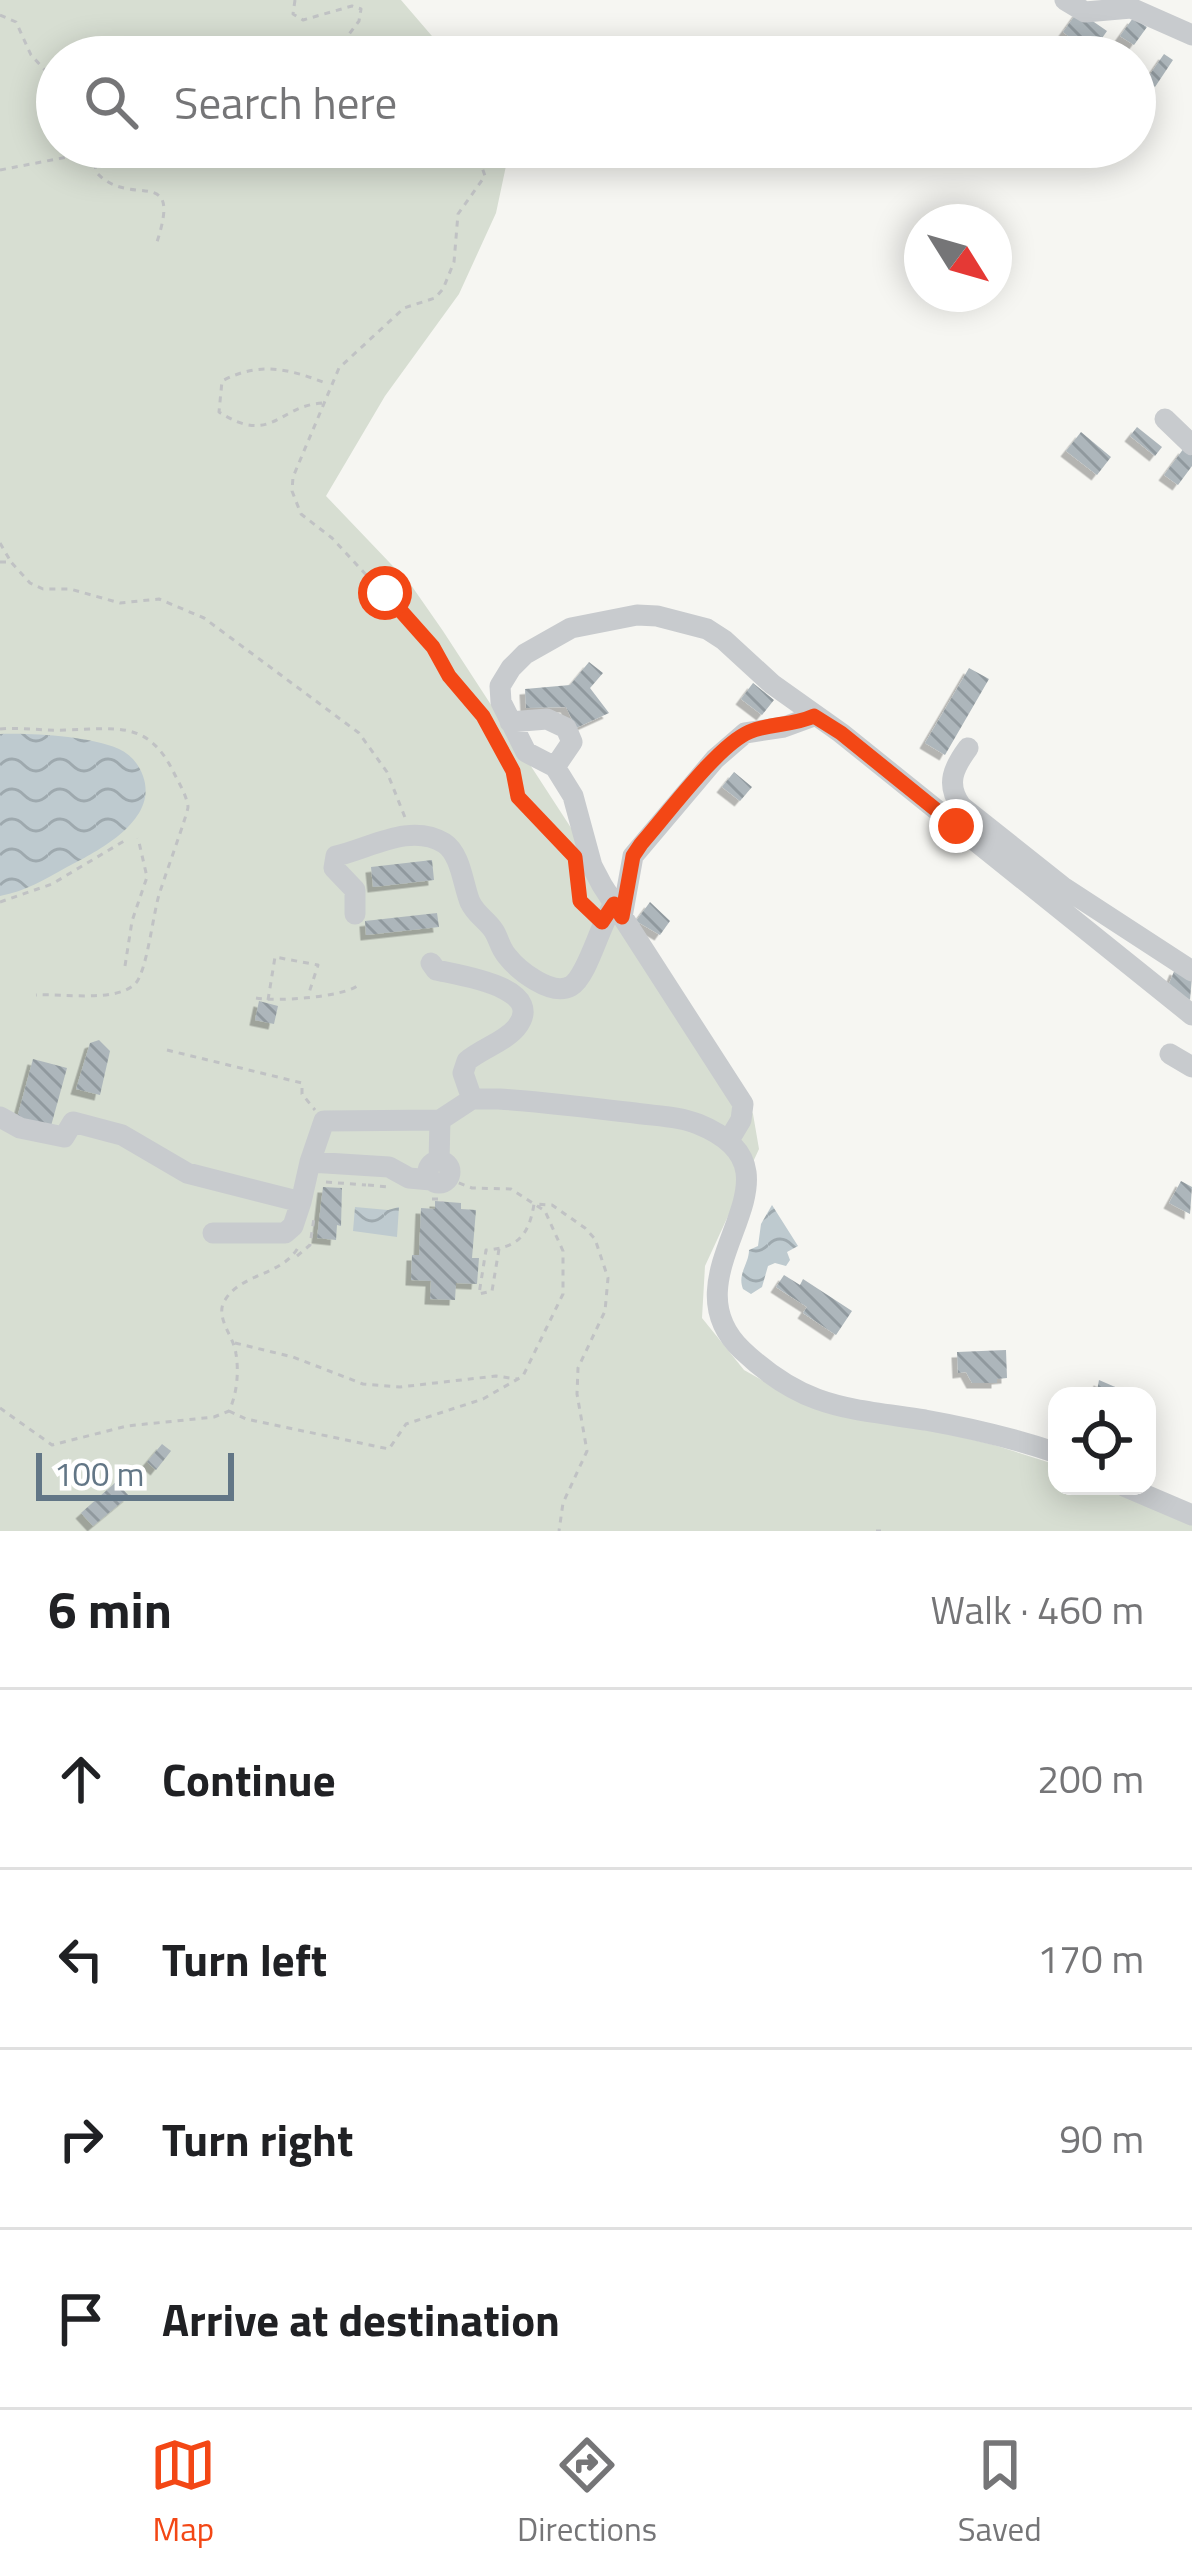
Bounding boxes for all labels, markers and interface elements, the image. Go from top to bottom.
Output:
search box [36,36,1156,168]
text: Search here [174,68,397,136]
icon: search [78,69,144,135]
north arrow [904,204,1012,312]
route start [358,566,412,620]
route end [929,799,983,853]
map controls [1048,1387,1156,1495]
button: locate [1048,1387,1156,1495]
scale bar [36,1447,234,1500]
text: 100 m [54,1449,144,1499]
text: 6 min [48,1570,172,1648]
text: Walk · 460 m [930,1580,1144,1639]
text: Continue [162,1745,336,1813]
icon: ahead [48,1746,114,1812]
text: 200 m [1037,1749,1144,1808]
text: Turn left [162,1925,327,1993]
icon: left [48,1926,114,1992]
text: 170 m [1037,1929,1144,1988]
text: Turn right [162,2105,353,2173]
icon: right [48,2106,114,2172]
text: 90 m [1059,2109,1144,2168]
text: Arrive at destination [162,2285,560,2353]
icon: arrive [48,2286,114,2352]
tab: Map [150,2432,216,2554]
tab: Directions [517,2432,657,2554]
tab: Saved [958,2432,1042,2554]

